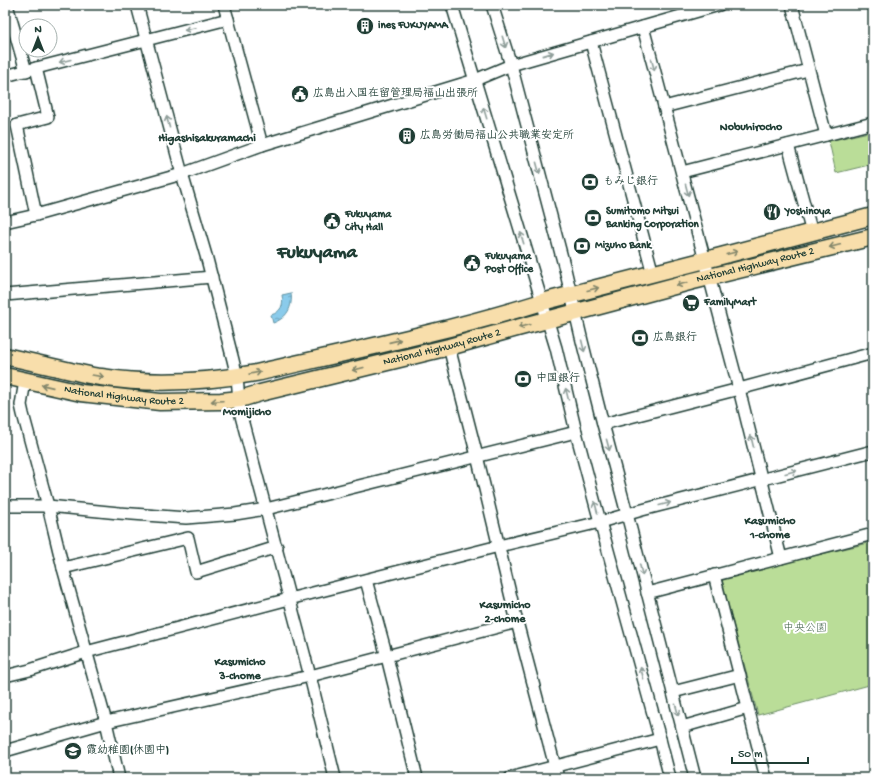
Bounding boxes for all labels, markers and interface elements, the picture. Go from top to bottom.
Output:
building icon: ines FUKUYAMA [355,16,375,36]
north arrow [18,18,58,58]
place label: ines FUKUYAMA [378,20,450,32]
text: N [34,24,42,36]
one-way arrow [184,25,197,33]
one-way arrow [501,36,508,49]
one-way arrow [542,50,555,57]
one-way arrow [58,58,71,65]
one-way arrow [650,58,657,71]
public building icon: 広島出入国在留管理局福山出張所 [290,84,310,104]
place label: 広島出入国在留管理局福山出張所 [313,87,478,100]
one-way arrow [481,107,488,120]
one-way arrow [164,116,171,129]
district label: Nobuhirocho [720,121,783,135]
building icon: 広島労働局福山公共職業安定所 [397,126,417,146]
place label: 広島労働局福山公共職業安定所 [420,129,574,142]
district label: Higashisakuramachi [158,132,256,146]
one-way arrow [535,161,543,174]
bank icon: もみじ銀行 [580,172,600,192]
place label: もみじ銀行 [603,175,658,188]
one-way arrow [683,184,691,197]
restaurant icon: Yoshinoya [762,202,782,222]
place label: Sumitomo Mitsui Banking Corporation [605,205,700,232]
place label: Yoshinoya [783,206,832,218]
bank icon: Sumitomo Mitsui Banking Corporation [583,208,603,228]
place label: Fukuyama City Hall [344,209,392,234]
public building icon: Fukuyama City Hall [322,211,342,231]
one-way arrow [518,231,525,244]
bank icon: Mizuho Bank [572,236,592,256]
place label: Mizuho Bank [595,240,653,252]
district label: Fukuyama [276,242,358,265]
one-way arrow [829,243,842,250]
street label: National Highway Route 2 [695,245,816,286]
one-way arrow [726,249,739,257]
place label: Fukuyama Post Office [484,251,534,276]
public building icon: Fukuyama Post Office [462,253,482,273]
one-way arrow [676,281,689,289]
one-way arrow [586,285,599,292]
supermarket icon: FamilyMart [681,293,701,313]
place label: FamilyMart [703,296,757,309]
one-way arrow [518,323,531,330]
street label: National Highway Route 2 [382,327,503,369]
bank icon: 広島銀行 [630,328,650,348]
place label: 広島銀行 [653,331,697,344]
one-way arrow [388,337,401,344]
one-way arrow [580,339,588,352]
one-way arrow [351,366,364,374]
one-way arrow [248,369,261,377]
bank icon: 中国銀行 [513,369,533,389]
place label: 中国銀行 [536,372,580,385]
one-way arrow [91,373,104,381]
one-way arrow [41,381,54,389]
street label: National Highway Route 2 [63,383,185,408]
one-way arrow [563,388,570,401]
one-way arrow [211,397,224,404]
district label: Momijicho [223,406,272,420]
one-way arrow [748,435,755,448]
one-way arrow [605,438,612,451]
one-way arrow [784,468,797,475]
one-way arrow [658,500,671,507]
one-way arrow [592,501,599,514]
district label: Kasumicho 1-chome [743,515,796,543]
one-way arrow [638,564,645,577]
district label: Kasumicho 2-chome [478,599,531,627]
park label: 中央公園 [783,622,827,635]
district label: Kasumicho 3-chome [213,656,266,684]
one-way arrow [638,666,645,679]
one-way arrow [674,703,682,716]
scale bar [732,739,808,765]
school or university icon: 霞幼稚園(休園中) [63,741,83,761]
place label: 霞幼稚園(休園中) [86,743,169,757]
text: 50 m [738,748,763,762]

